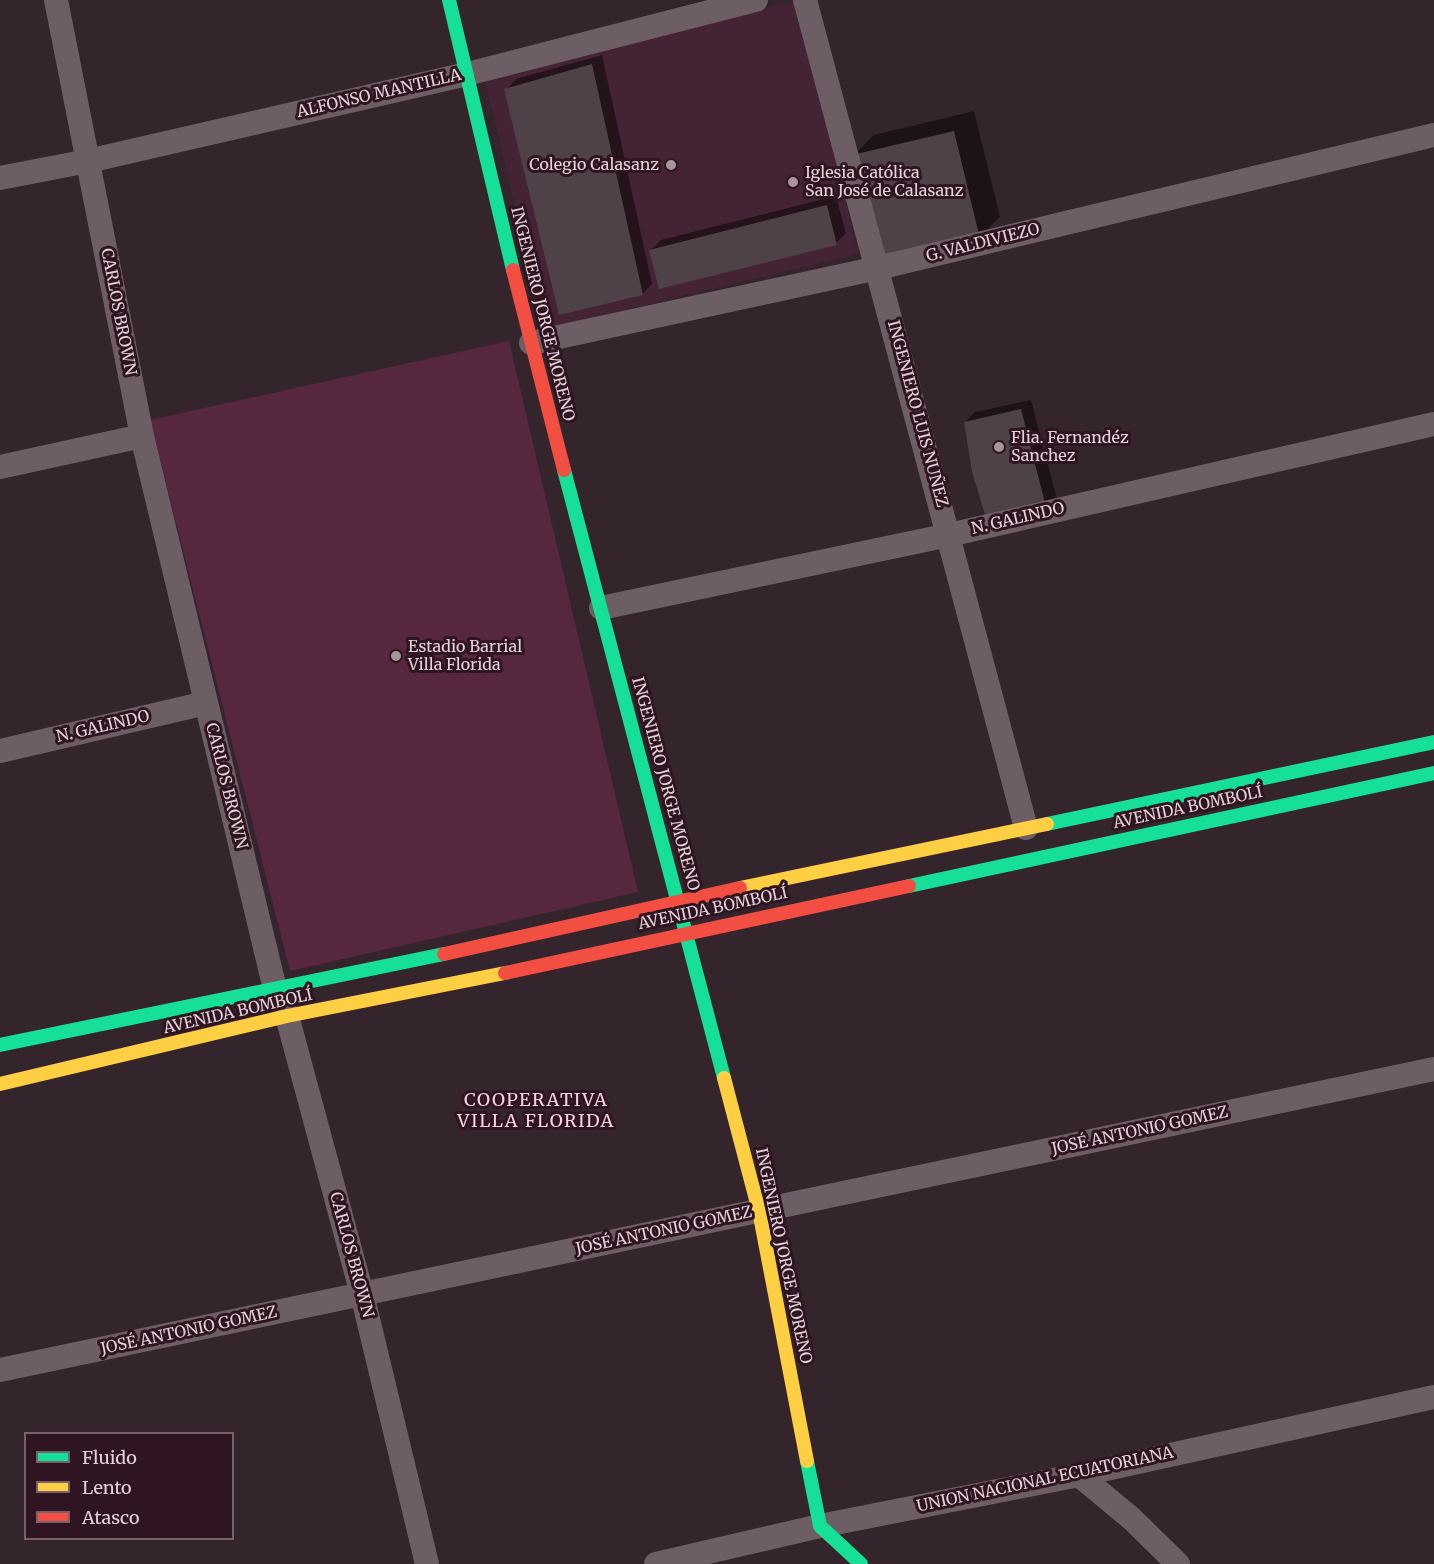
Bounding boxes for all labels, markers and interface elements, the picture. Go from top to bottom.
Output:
street label: ALFONSO MANTILLA [295,66,463,122]
place label: Colegio Calasanz [529,155,659,175]
marker: Colegio Calasanz [664,158,678,172]
place label: Iglesia Católica San José de Calasanz [805,163,963,201]
marker: Iglesia Católica San José de Calasanz [786,175,800,189]
street label: INGENIERO JORGE MORENO [506,205,578,423]
street label: G. VALDIVIEZO [924,220,1042,266]
street label: CARLOS BROWN [96,247,140,377]
street label: INGENIERO LUIS NUÑEZ [883,318,951,510]
place label: Flia. Fernandéz Sanchez [1011,428,1129,466]
marker: Flia. Fernandéz Sanchez [992,440,1006,454]
street label: N. GALINDO [970,499,1066,539]
place label: Estadio Barrial Villa Florida [408,637,522,675]
marker: Estadio Barrial Villa Florida [389,649,403,663]
street label: INGENIERO JORGE MORENO [627,675,703,893]
street label: N. GALINDO [55,707,151,747]
street label: CARLOS BROWN [201,721,251,851]
street label: AVENIDA BOMBOLÍ [1112,783,1264,833]
street label: AVENIDA BOMBOLÍ [637,884,789,934]
street label: AVENIDA BOMBOLÍ [162,986,314,1038]
district label: COOPERATIVA VILLA FLORIDA [457,1090,615,1132]
street label: JOSÉ ANTONIO GOMEZ [1050,1103,1230,1159]
street label: INGENIERO JORGE MORENO [751,1146,815,1366]
street label: CARLOS BROWN [325,1190,377,1320]
street label: JOSÉ ANTONIO GOMEZ [574,1203,754,1259]
street label: JOSÉ ANTONIO GOMEZ [99,1303,279,1359]
legend [24,1432,234,1540]
street label: UNION NACIONAL ECUATORIANA [915,1443,1175,1517]
text: Fluido [82,1446,137,1469]
text: Lento [82,1476,132,1499]
text: Atasco [82,1506,140,1529]

